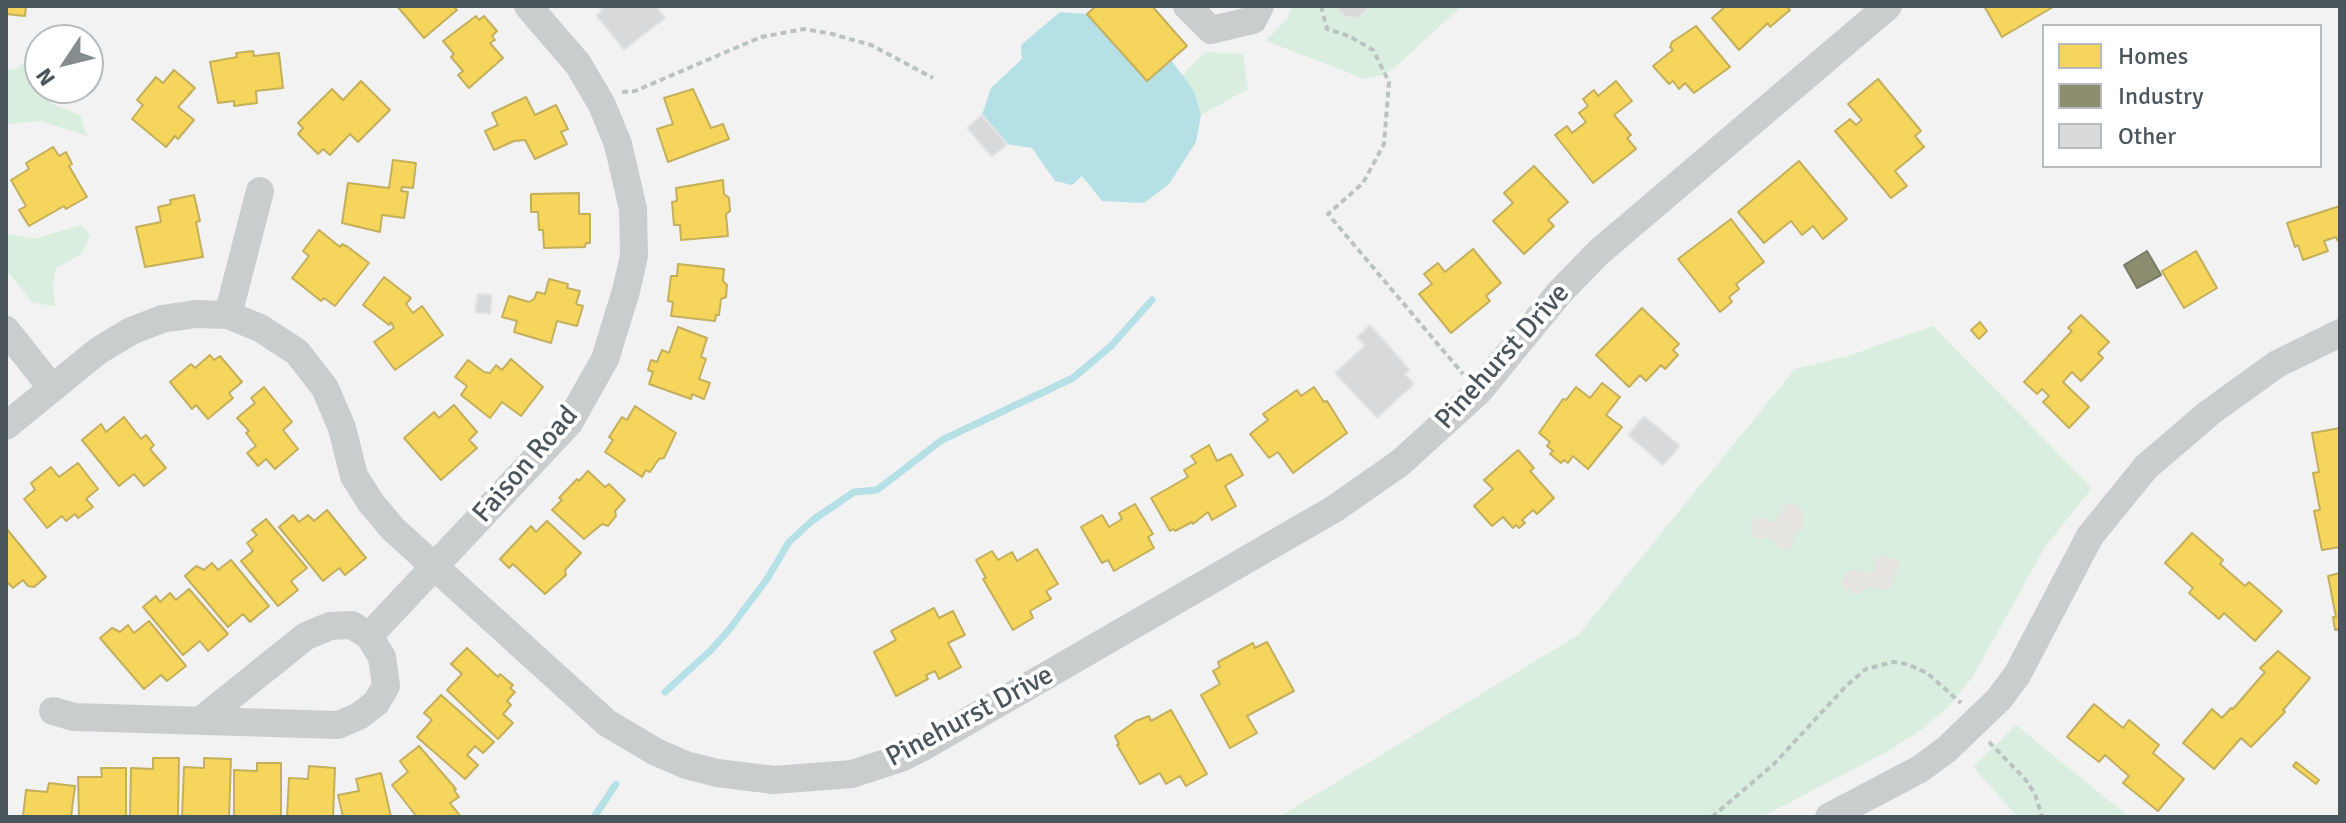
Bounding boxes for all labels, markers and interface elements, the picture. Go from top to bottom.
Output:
north arrow [24,24,104,104]
legend [2042,24,2322,168]
text: Homes [2118,41,2188,71]
text: N [30,63,61,91]
text: Industry [2118,81,2204,111]
text: Other [2118,121,2176,151]
street label: Pinehurst Drive [1429,277,1577,437]
street label: Faison Road [466,400,586,530]
street label: Pinehurst Drive [881,659,1059,775]

